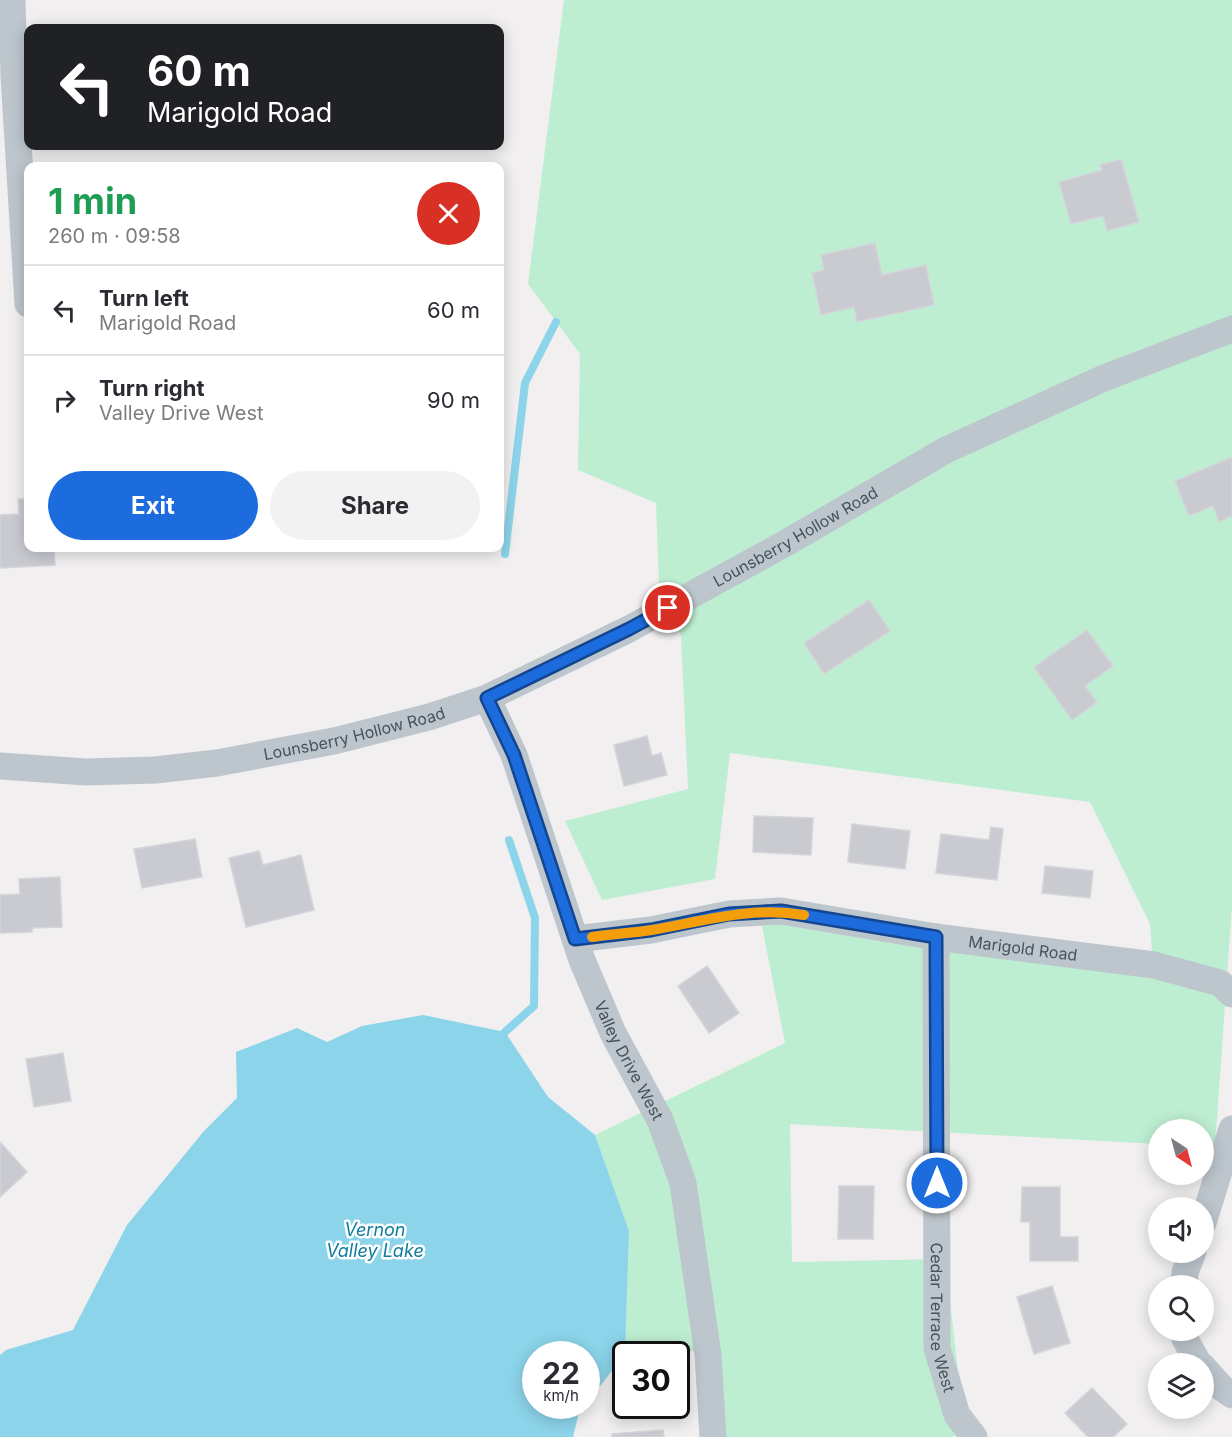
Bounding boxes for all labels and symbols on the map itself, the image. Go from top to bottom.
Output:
street label: Lounsberry Hollow Road [710,482,881,591]
pin [642,582,693,633]
street label: Lounsberry Hollow Road [262,702,448,764]
street label: Marigold Road [967,931,1079,965]
street label: Valley Drive West [590,998,668,1124]
north arrow [1148,1119,1214,1185]
position arrow [905,1151,969,1215]
water label: Vernon Valley Lake [326,1219,424,1261]
street label: Cedar Terrace West [927,1242,960,1394]
speed limit sign: 30 [612,1341,690,1419]

